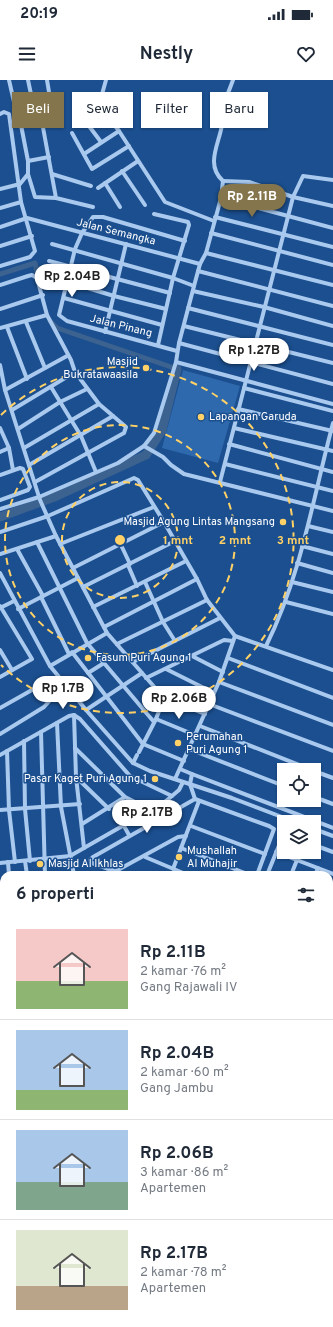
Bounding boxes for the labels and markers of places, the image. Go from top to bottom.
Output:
pin: Rp 2.11B [211,184,293,218]
pin: Rp 2.04B [31,264,113,298]
pin: Rp 1.27B [213,338,295,372]
place label: Masjid Bukratawaasila [63,355,138,382]
marker: Masjid Bukratawaasila [141,363,151,373]
place label: Lapangan Garuda [209,410,297,424]
marker: Lapangan Garuda [196,412,206,422]
place label: Masjid Agung Lintas Mangsang [124,515,275,529]
marker: Masjid Agung Lintas Mangsang [278,517,288,527]
centre of rings [113,533,127,547]
place label: Fasum Puri Agung 1 [96,651,192,665]
marker: Fasum Puri Agung 1 [83,653,93,663]
pin: Rp 1.7B [26,676,100,710]
pin: Rp 2.06B [138,686,220,720]
place label: Perumahan Puri Agung 1 [186,730,247,757]
marker: Perumahan Puri Agung 1 [173,738,183,748]
place label: Pasar Kaget Puri Agung 1 [24,772,147,786]
marker: Pasar Kaget Puri Agung 1 [150,774,160,784]
pin: Rp 2.17B [106,800,188,834]
place label: Mushallah Al Muhajir [187,844,238,871]
marker: Mushallah Al Muhajir [174,852,184,862]
place label: Masjid Al Ikhlas [48,857,123,871]
marker: Masjid Al Ikhlas [35,859,45,869]

